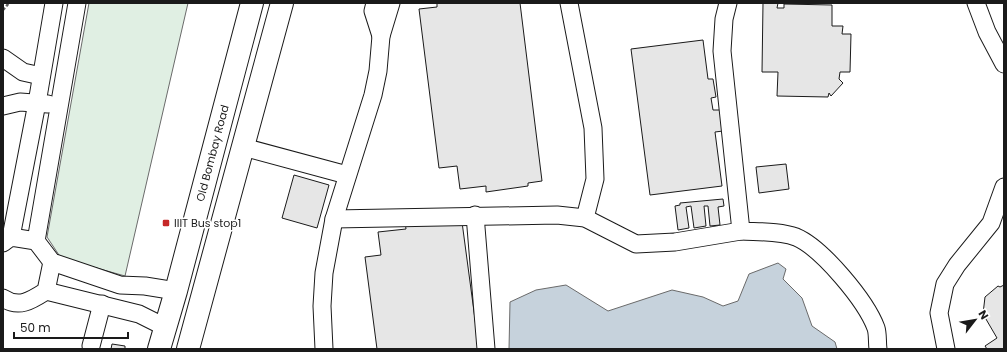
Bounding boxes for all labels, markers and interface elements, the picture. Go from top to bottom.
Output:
street label: Old Bombay Road [192,103,233,203]
place label: IIIT Bus stop1 [174,215,241,231]
marker: IIIT Bus stop1 [161,218,171,228]
north arrow [955,300,995,340]
text: N [975,307,993,323]
scale bar [14,314,128,340]
text: 50 m [20,319,51,336]

